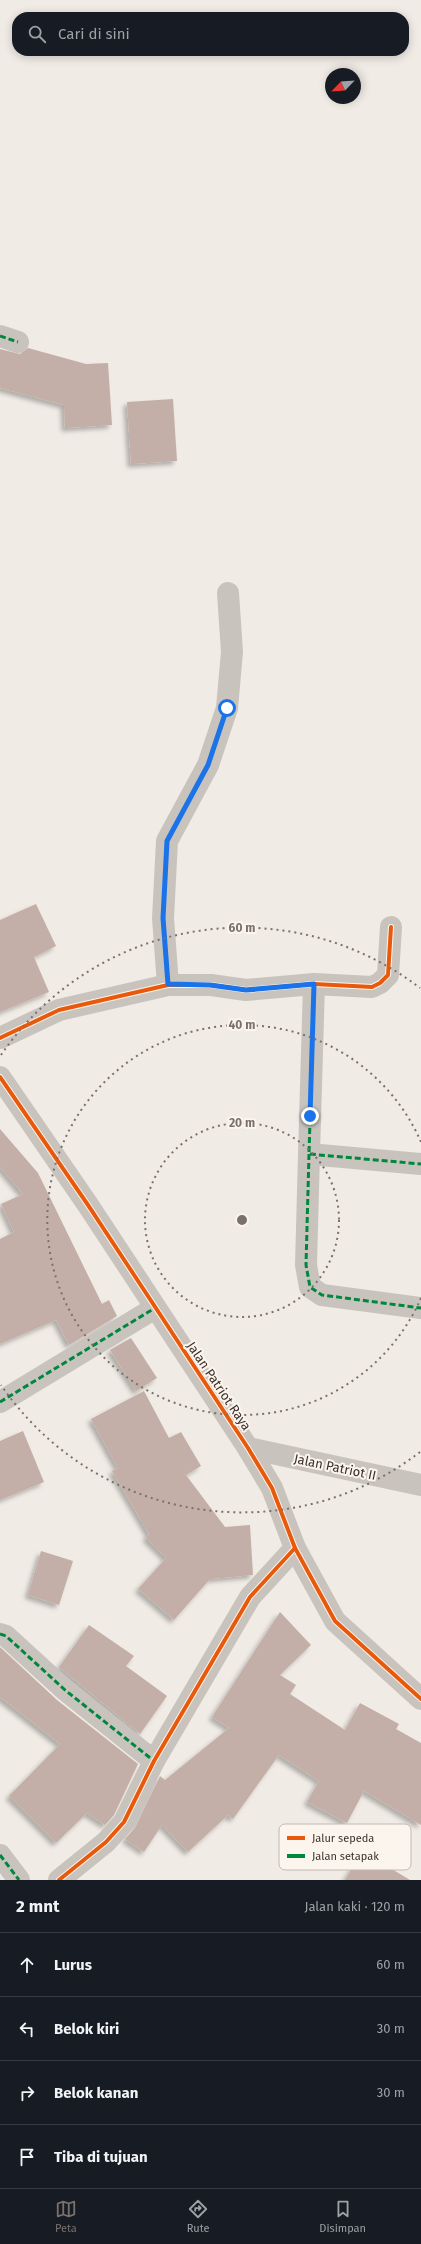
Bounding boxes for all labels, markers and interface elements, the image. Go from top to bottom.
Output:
search box [12,12,409,56]
icon: search [26,23,48,45]
text: Cari di sini [58,25,130,43]
north arrow [325,68,361,104]
route start [218,699,236,717]
text: 60 m [229,921,255,935]
text: 40 m [229,1018,255,1032]
route end [301,1107,319,1125]
text: 20 m [229,1116,255,1130]
centre of rings [235,1213,249,1227]
street label: Jalan Patriot Raya [184,1339,254,1433]
street label: Jalan Patriot II [293,1451,377,1483]
legend [279,1824,411,1870]
text: Jalur sepeda [312,1832,374,1845]
text: Jalan setapak [312,1850,379,1863]
text: 2 mnt [16,1896,60,1917]
text: Jalan kaki · 120 m [304,1899,405,1914]
icon: ahead [16,1954,38,1976]
text: Lurus [54,1956,92,1974]
text: 60 m [376,1957,405,1972]
icon: left [16,2018,38,2040]
text: Belok kiri [54,2020,119,2038]
text: 30 m [377,2021,405,2036]
icon: right [16,2082,38,2104]
text: Belok kanan [54,2084,138,2102]
text: 30 m [377,2085,405,2100]
icon: arrive [16,2146,38,2168]
text: Tiba di tujuan [54,2148,148,2166]
tab: Peta [55,2198,77,2235]
tab: Rute [187,2198,210,2235]
tab: Disimpan [319,2198,366,2235]

